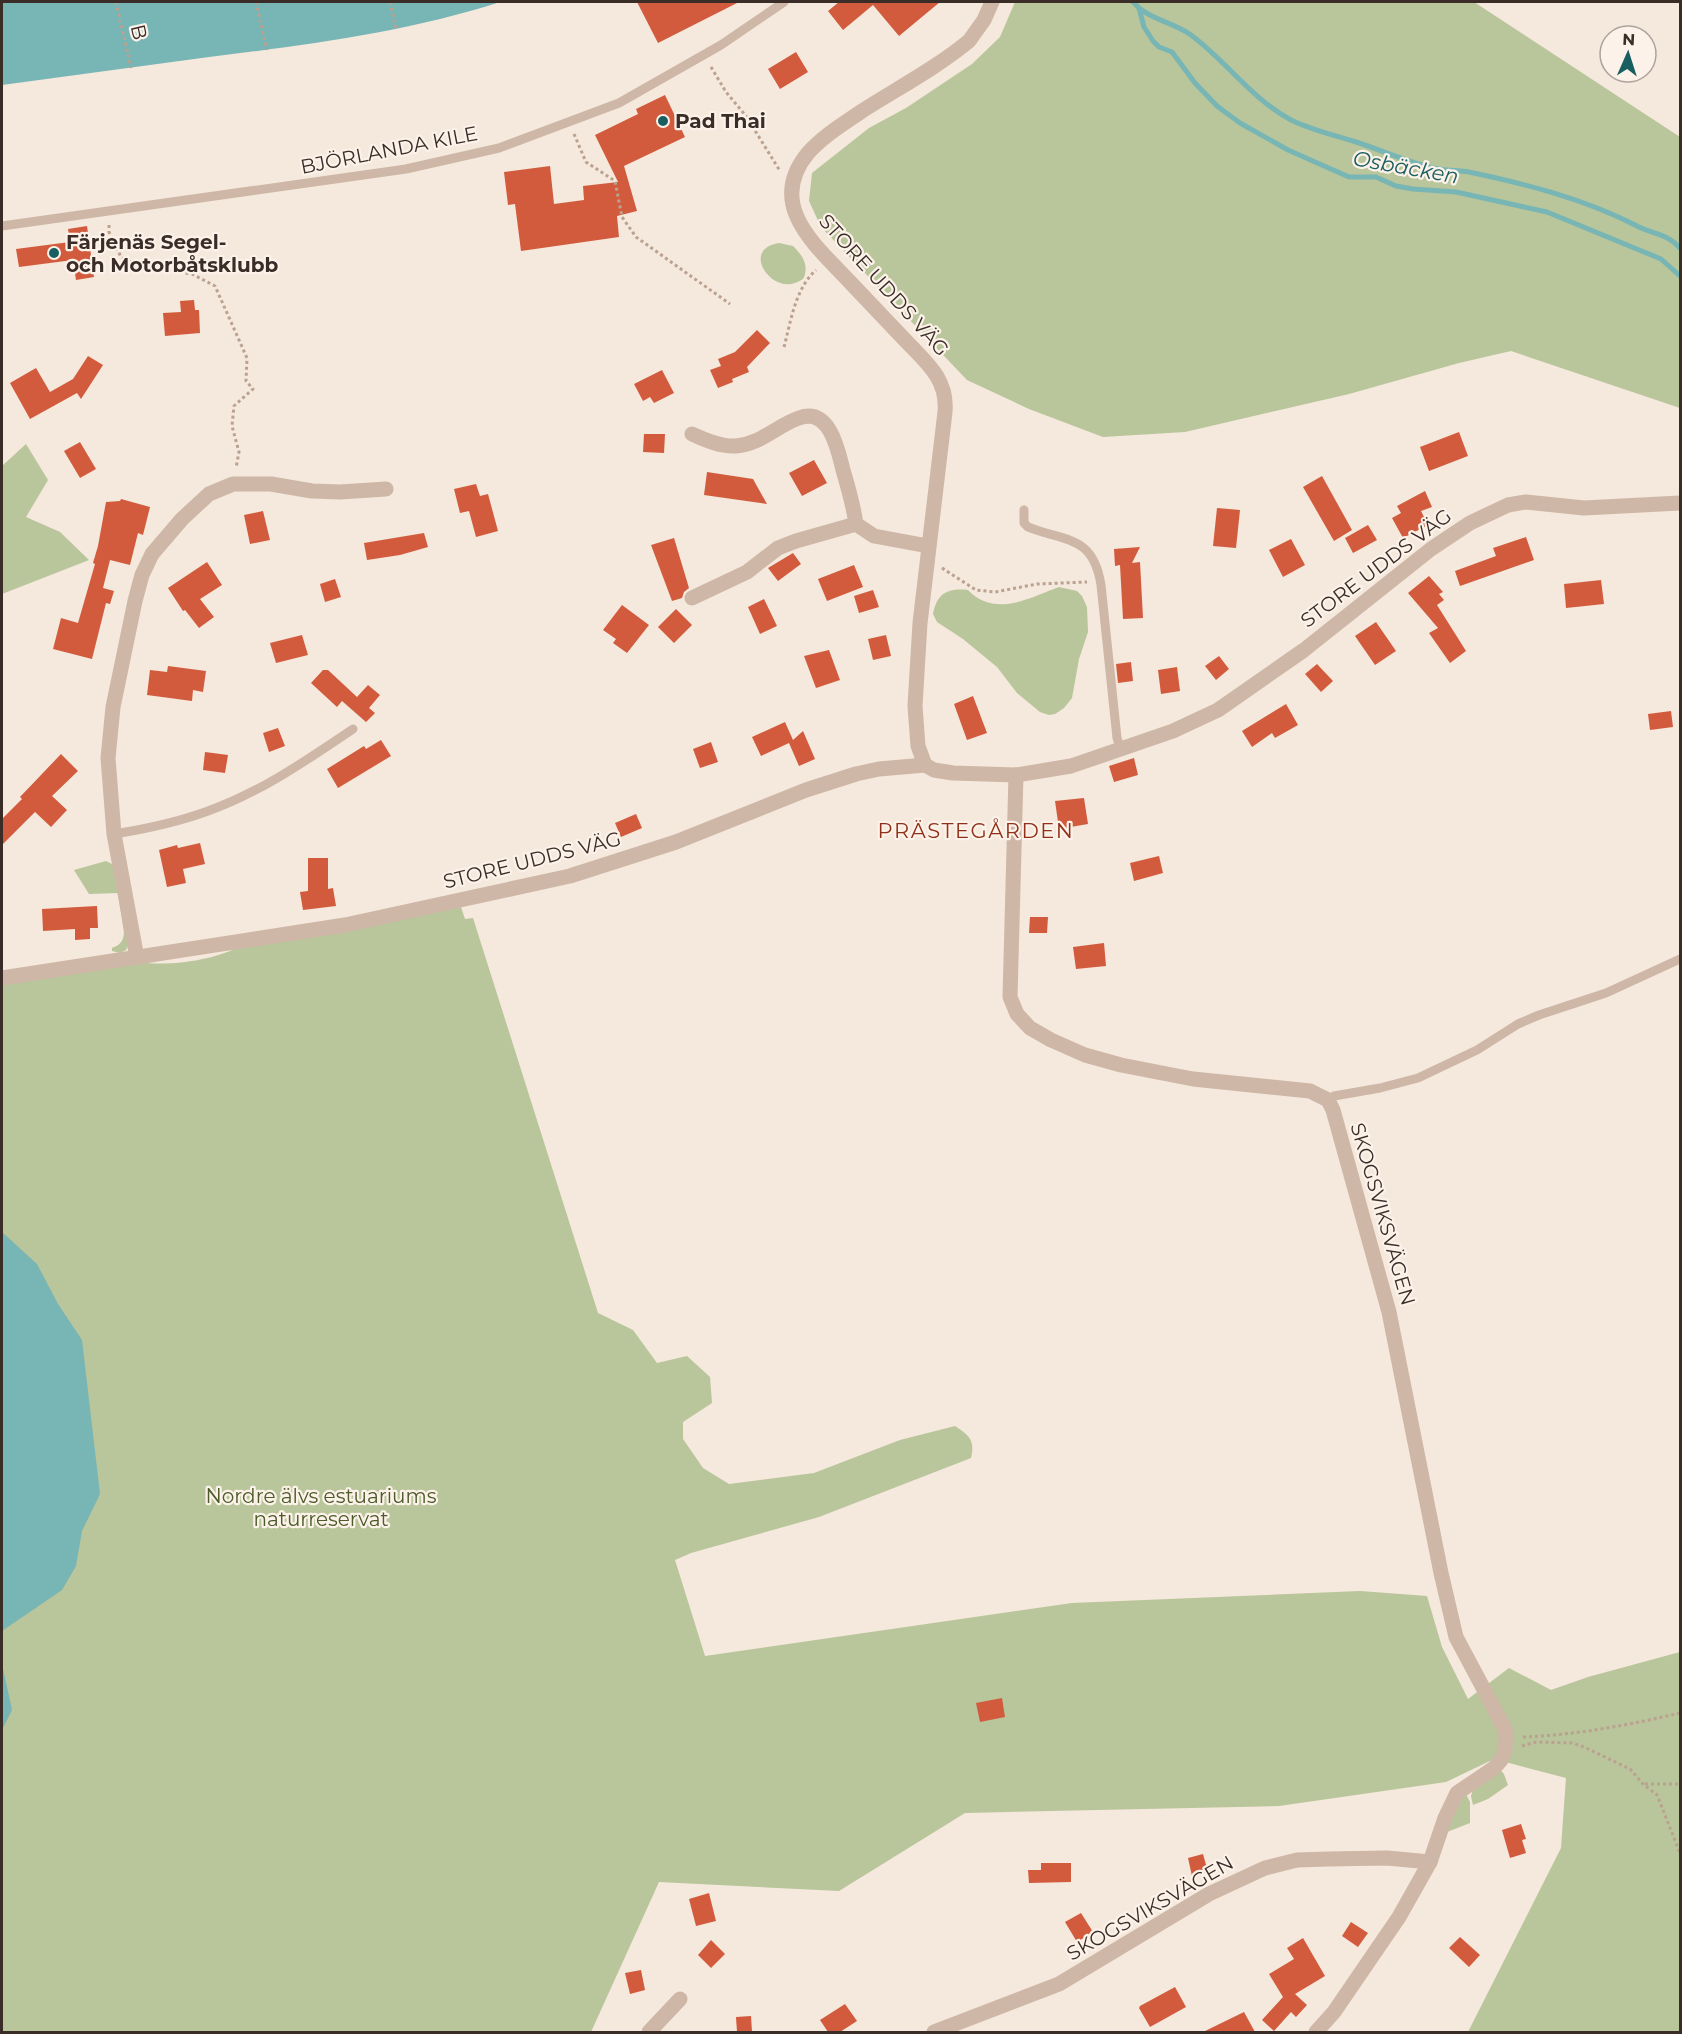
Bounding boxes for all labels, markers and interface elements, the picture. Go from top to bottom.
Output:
street label: B [126,22,152,42]
north arrow [1598,24,1658,84]
text: N [1622,30,1636,49]
place label: Pad Thai [675,109,766,133]
marker: Pad Thai [656,114,670,128]
street label: BJÖRLANDA KILE [298,121,480,179]
water label: Osbäcken [1351,145,1461,189]
street label: STORE UDDS VÄG [814,209,954,361]
place label: Färjenäs Segel- och Motorbåtsklubb [66,230,278,277]
marker: Färjenäs Segel- och Motorbåtsklubb [47,246,61,260]
street label: STORE UDDS VÄG [1296,504,1456,632]
district label: PRÄSTEGÅRDEN [878,818,1074,843]
street label: STORE UDDS VÄG [441,826,623,894]
street label: SKOGSVIKSVÄGEN [1345,1120,1421,1308]
park label: Nordre älvs estuariums naturreservat [206,1484,437,1531]
street label: SKOGSVIKSVÄGEN [1062,1850,1238,1966]

